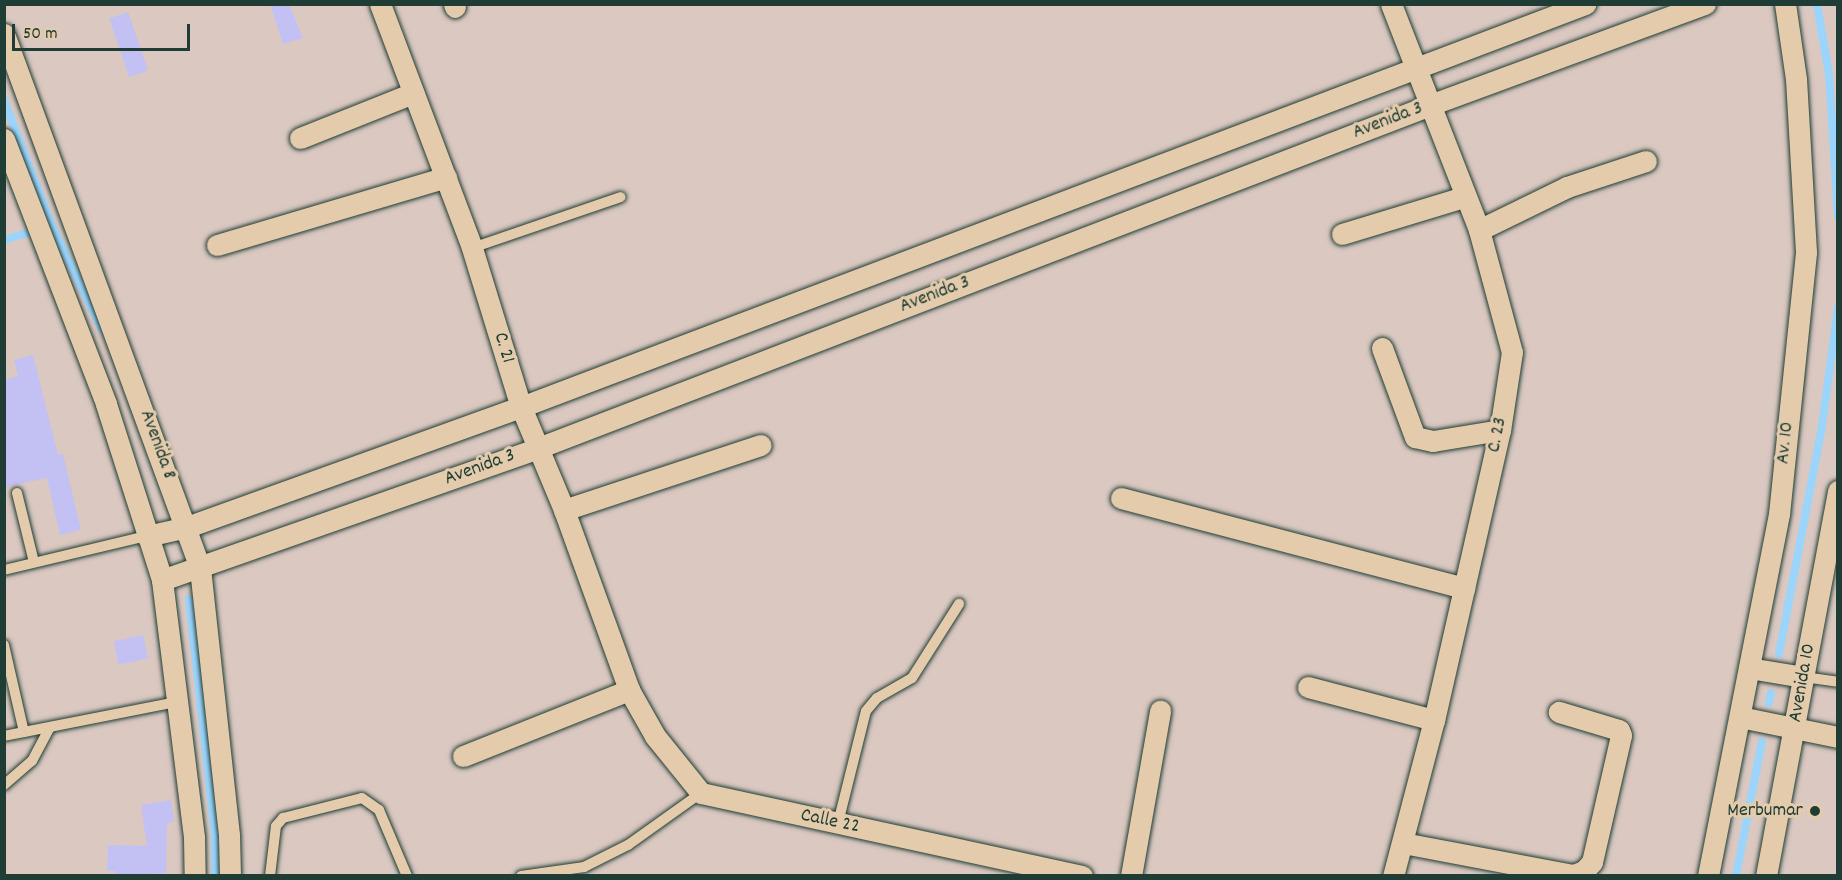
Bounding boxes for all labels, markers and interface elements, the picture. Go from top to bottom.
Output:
scale bar [15,12,194,50]
text: 50 m [23,22,58,47]
street label: Avenida 3 [1350,97,1426,145]
street label: Avenida 3 [897,271,973,319]
street label: C. 21 [487,330,519,366]
street label: Avenida 8 [133,407,181,483]
street label: C. 23 [1483,415,1513,455]
street label: Av. 10 [1772,421,1800,465]
street label: Avenida 3 [442,444,518,492]
street label: Avenida 10 [1784,642,1822,724]
place label: Merbumar [1727,799,1803,823]
street label: Calle 22 [798,804,862,840]
marker: Merbumar [1808,804,1822,818]

